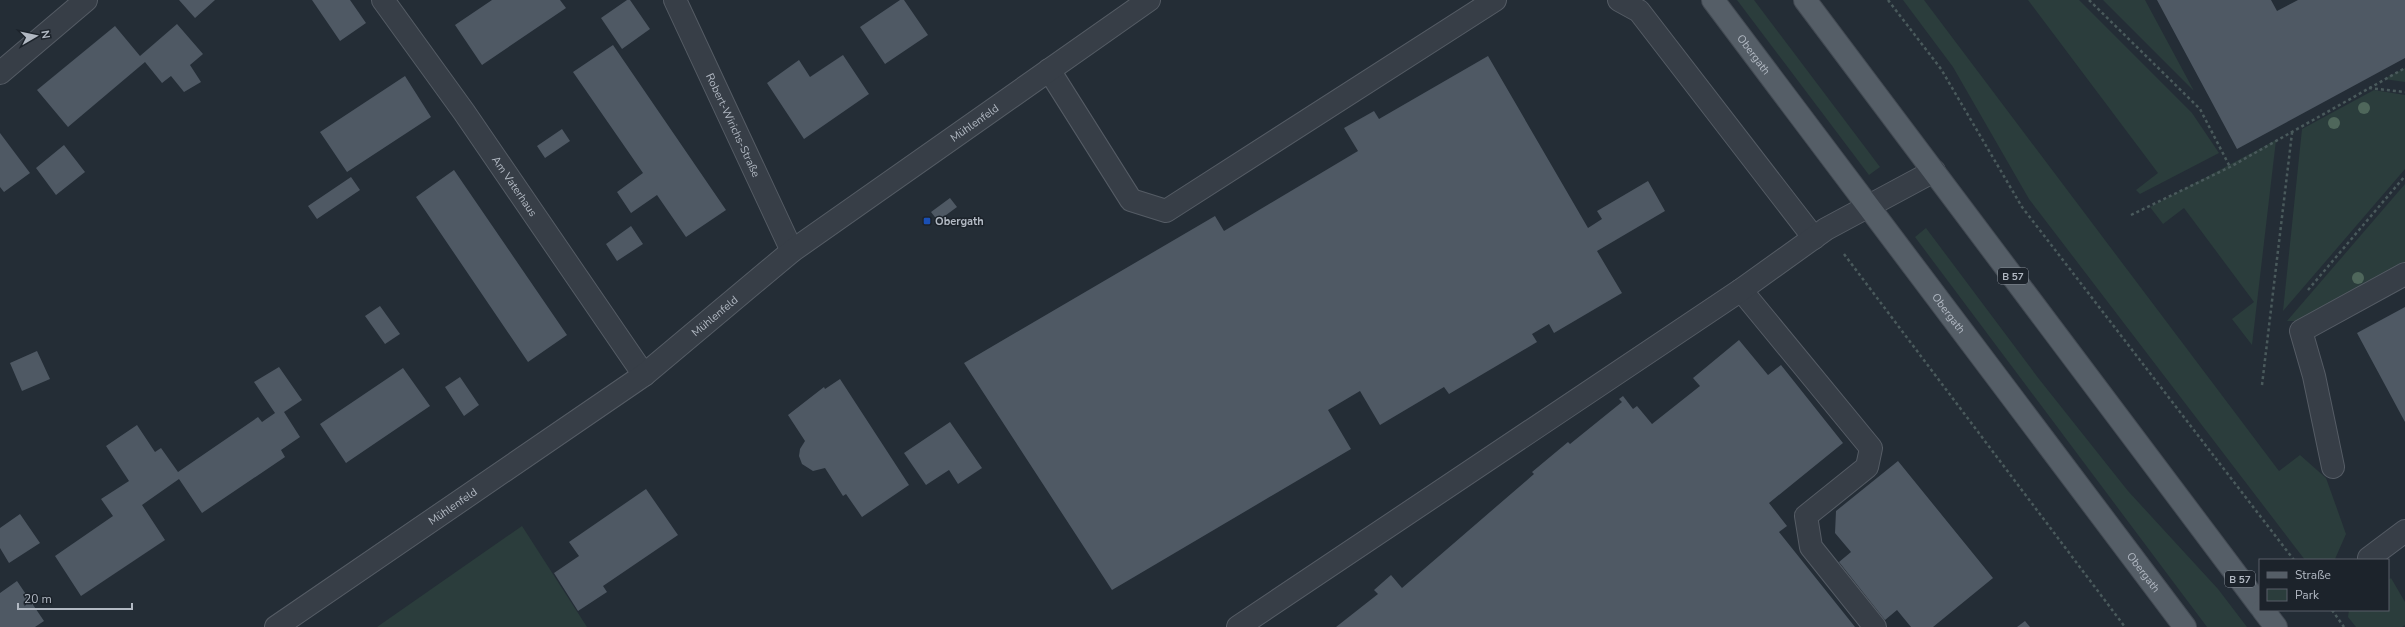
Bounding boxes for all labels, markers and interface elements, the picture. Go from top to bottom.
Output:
north arrow [16,16,56,56]
text: N [37,29,53,40]
street label: Obergath [1733,31,1774,78]
street label: Robert-Wirichs-Straße [702,71,764,180]
street label: Mühlenfeld [947,101,1002,145]
street label: Am Vaterhaus [488,153,540,220]
place label: Obergath [935,214,984,229]
marker: Obergath [922,216,932,226]
road number: B 57 [1998,268,2028,284]
street label: Obergath [1928,290,1968,337]
street label: Mühlenfeld [688,293,741,340]
street label: Mühlenfeld [425,484,480,529]
street label: Obergath [2123,549,2163,596]
legend [2259,559,2389,611]
text: Straße [2295,567,2331,583]
road number: B 57 [2225,571,2255,587]
scale bar [18,585,132,611]
text: Park [2295,587,2320,603]
text: 20 m [24,591,52,607]

